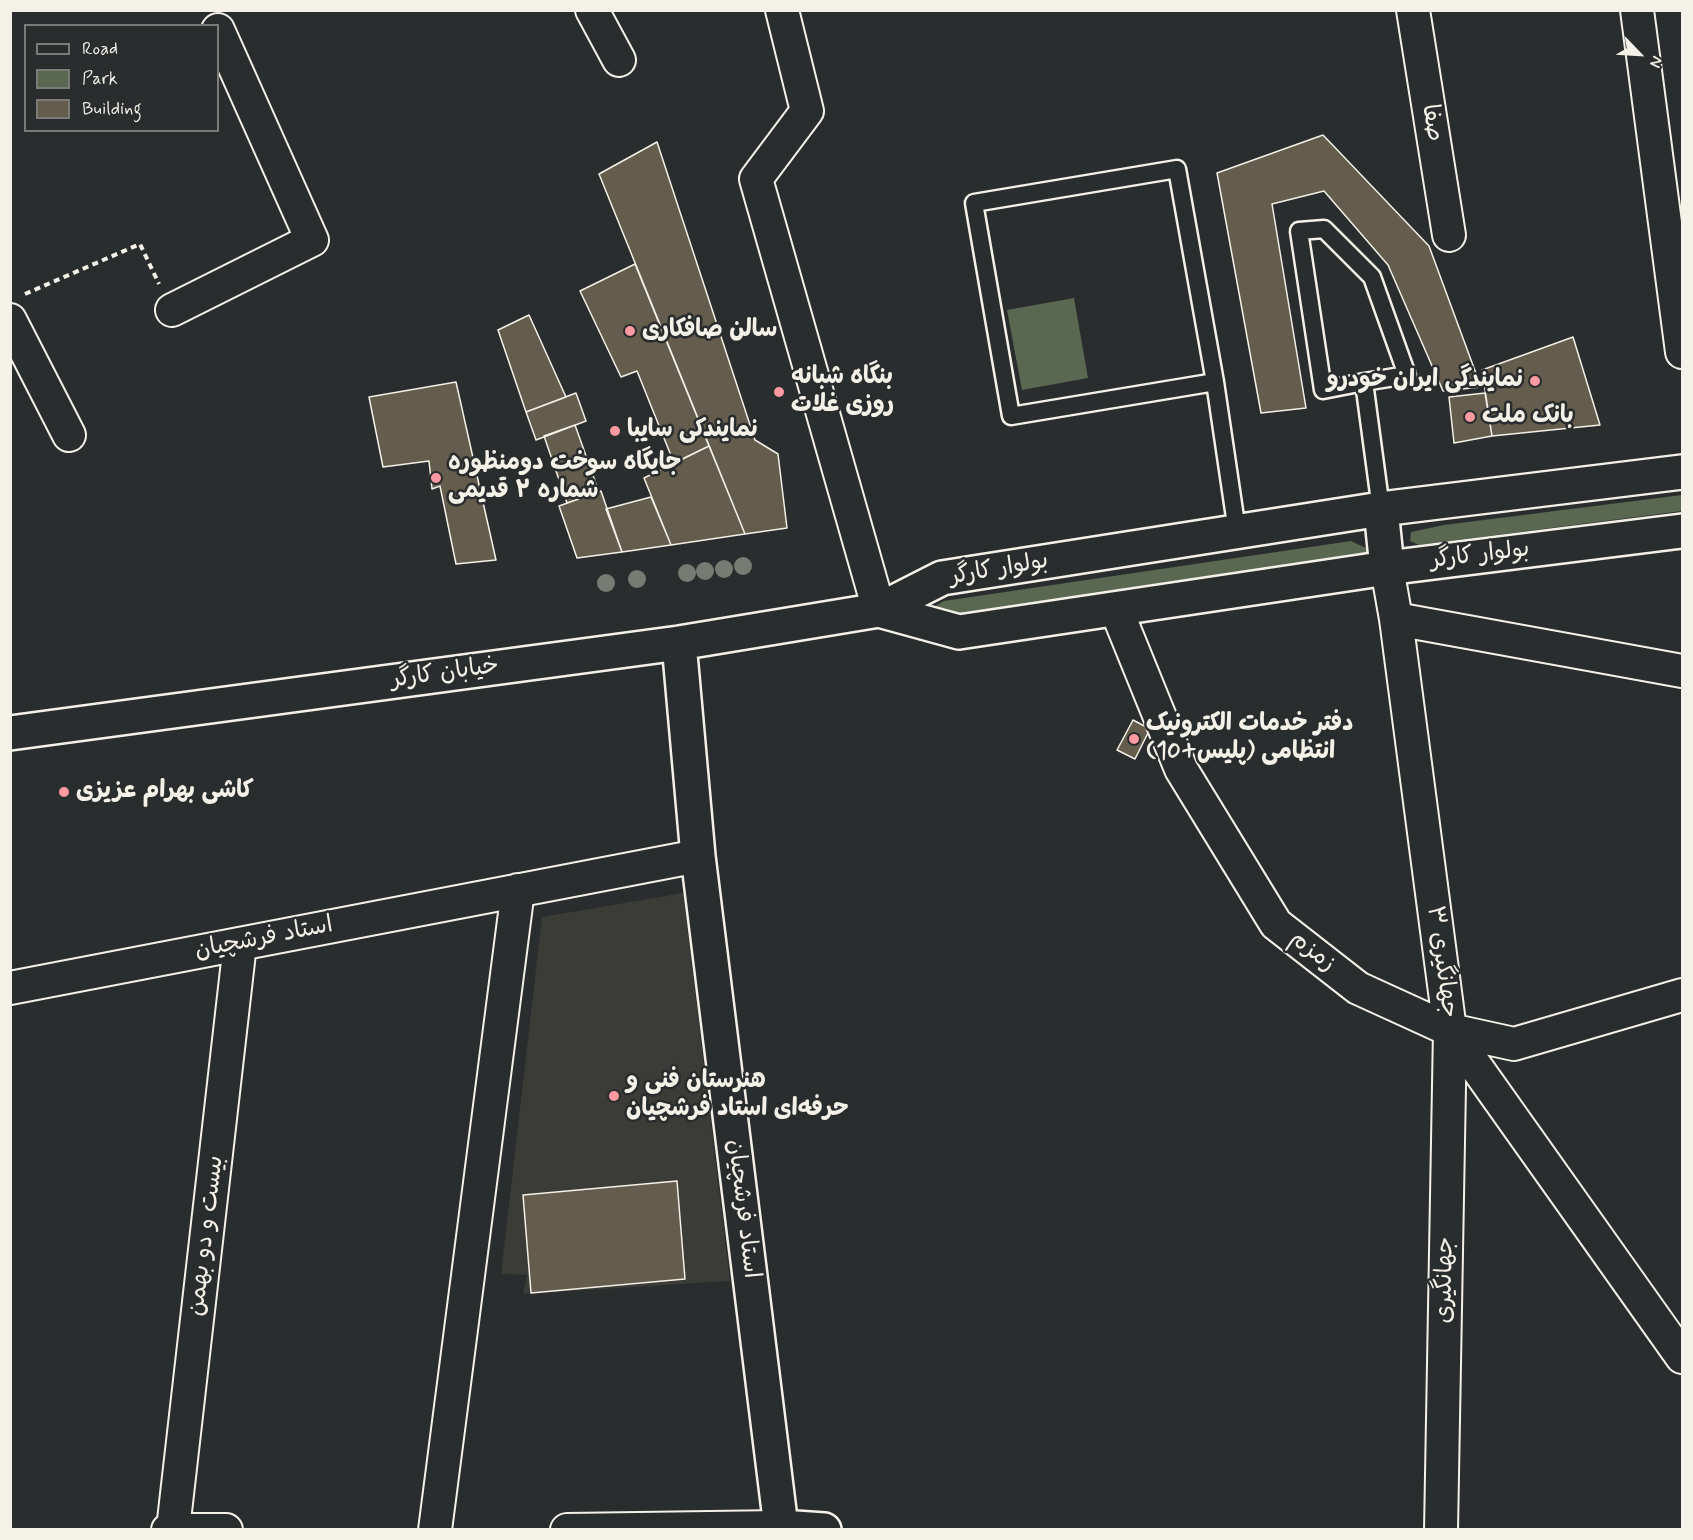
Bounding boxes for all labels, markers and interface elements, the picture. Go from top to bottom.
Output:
legend [24,24,219,132]
north arrow [1609,24,1669,84]
text: Road [82,37,118,61]
text: N [1644,53,1668,71]
text: Park [82,67,118,91]
text: Building [82,97,142,121]
street label: صفا [1414,102,1448,144]
place label: سالن صافكارى [642,317,777,345]
marker: سالن صافكارى [623,324,637,338]
place label: بنگاه شبانه روزی غلات [791,364,894,420]
place label: نمایندگی ایران خودرو [1326,367,1523,395]
marker: نمایندگی ایران خودرو [1528,374,1542,388]
marker: بنگاه شبانه روزی غلات [772,385,786,399]
place label: بانک ملت [1482,403,1574,431]
marker: بانک ملت [1463,410,1477,424]
place label: نمايندكى سايبا [627,417,758,445]
marker: نمايندكى سايبا [608,424,622,438]
place label: جایگاه سوخت دومنظوره شماره ۲ قدیمی [448,450,681,506]
marker: جایگاه سوخت دومنظوره شماره ۲ قدیمی [429,471,443,485]
street label: بولوار کارگر [1429,536,1531,576]
street label: بولوار کارگر [947,547,1051,593]
street label: خیابان کارگر [389,652,501,696]
place label: دفتر خدمات الکترونیک انتظامی (پلیس+10) [1146,711,1353,767]
marker: دفتر خدمات الکترونیک انتظامی (پلیس+10) [1127,732,1141,746]
place label: کاشی بهرام عزیزی [76,778,254,806]
marker: کاشی بهرام عزیزی [57,785,71,799]
street label: جهانگیری ۳ [1419,904,1463,1020]
street label: استاد فرشچیان [193,912,335,966]
street label: زمزم [1283,925,1341,979]
place label: هنرستان فنی و حرفه‌ای استاد فرشچیان [626,1068,849,1124]
marker: هنرستان فنی و حرفه‌ای استاد فرشچیان [607,1089,621,1103]
street label: استاد فرشچیان [719,1138,765,1280]
street label: بیست و دو بهمن [183,1154,231,1318]
street label: جهانگیری [1431,1236,1461,1324]

